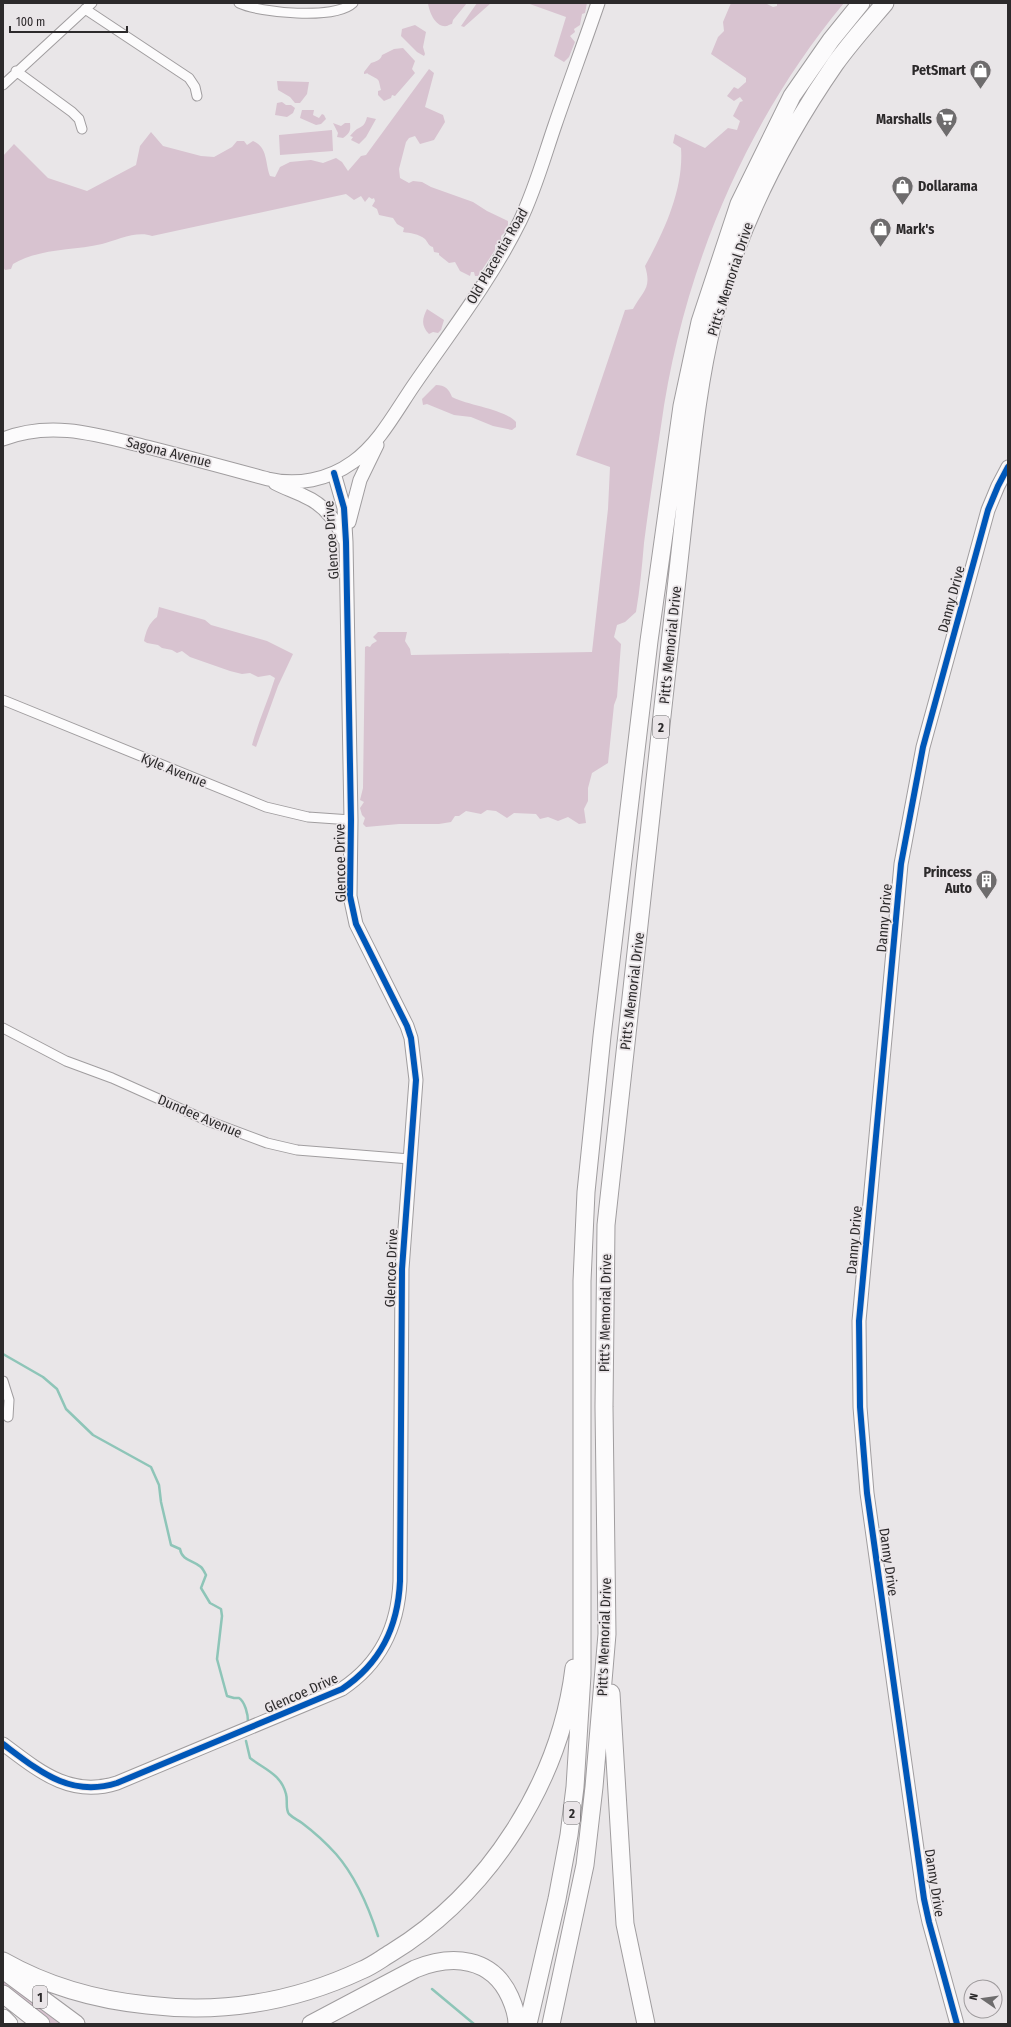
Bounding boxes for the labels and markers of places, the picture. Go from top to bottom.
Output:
shop icon: PetSmart [968,57,994,90]
place label: PetSmart [912,62,967,79]
supermarket icon: Marshalls [934,106,960,139]
place label: Marshalls [876,111,932,128]
shop icon: Dollarama [889,173,915,206]
place label: Dollarama [918,178,978,195]
shop icon: Mark's [867,216,893,249]
place label: Mark's [896,221,934,238]
place label: Princess Auto [923,864,973,897]
building icon: Princess Auto [974,867,1000,900]

